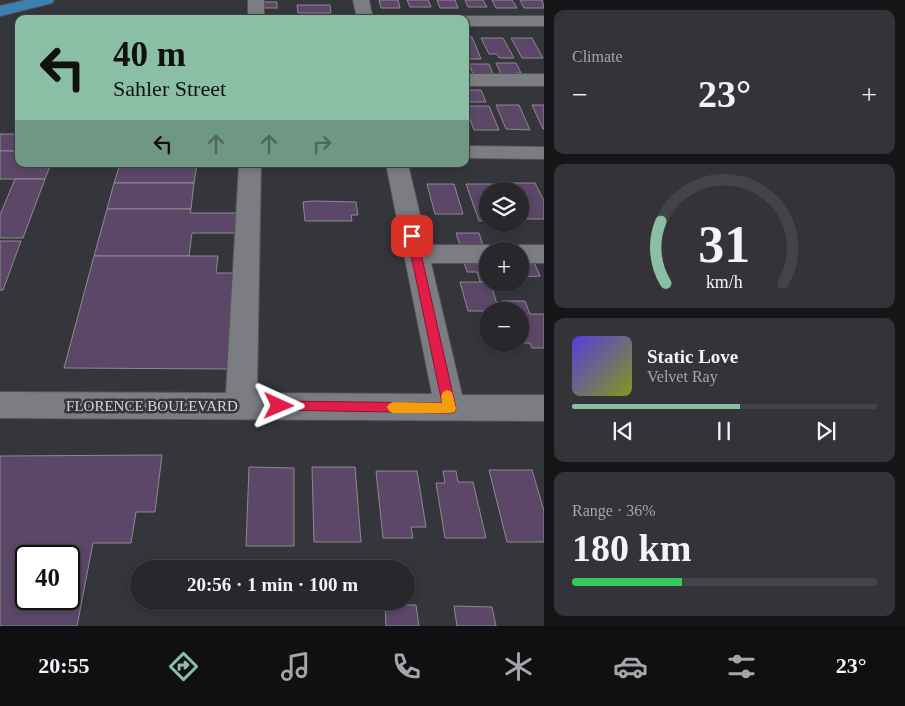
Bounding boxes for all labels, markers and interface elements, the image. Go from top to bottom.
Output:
icon: left [30,35,95,100]
text: 40 m [113,35,186,74]
text: Climate [572,48,623,65]
text: 23° [698,73,751,115]
text: Sahler Street [113,76,226,101]
text: − [572,79,588,110]
text: + [861,79,877,110]
icon: left [149,130,177,158]
icon: ahead [202,130,230,158]
icon: ahead [255,130,283,158]
icon: right [308,130,336,158]
map controls [479,182,529,352]
button: layers [479,182,529,232]
pin [391,215,433,257]
text: 31 [699,216,751,273]
icon: arrive [398,222,426,250]
button: + [479,242,529,292]
text: km/h [706,272,743,292]
button: − [479,302,529,352]
text: Static Love [647,346,738,367]
text: Velvet Ray [647,368,718,385]
position arrow [252,379,304,431]
street label: FLORENCE BOULEVARD [66,398,238,414]
icon: previous [609,417,637,445]
icon: pause [710,417,738,445]
icon: next [812,417,840,445]
text: Range · 36% [572,502,656,519]
text: 180 km [572,527,691,569]
speed limit sign: 40 [15,545,80,610]
text: 20:56 · 1 min · 100 m [187,574,358,595]
icon: directions [166,649,201,684]
icon: music [278,649,313,684]
icon: phone [389,649,424,684]
icon: climate [501,649,536,684]
icon: car [613,649,648,684]
icon: filters [724,649,759,684]
text: 20:55 [38,653,90,678]
text: 23° [836,653,867,678]

